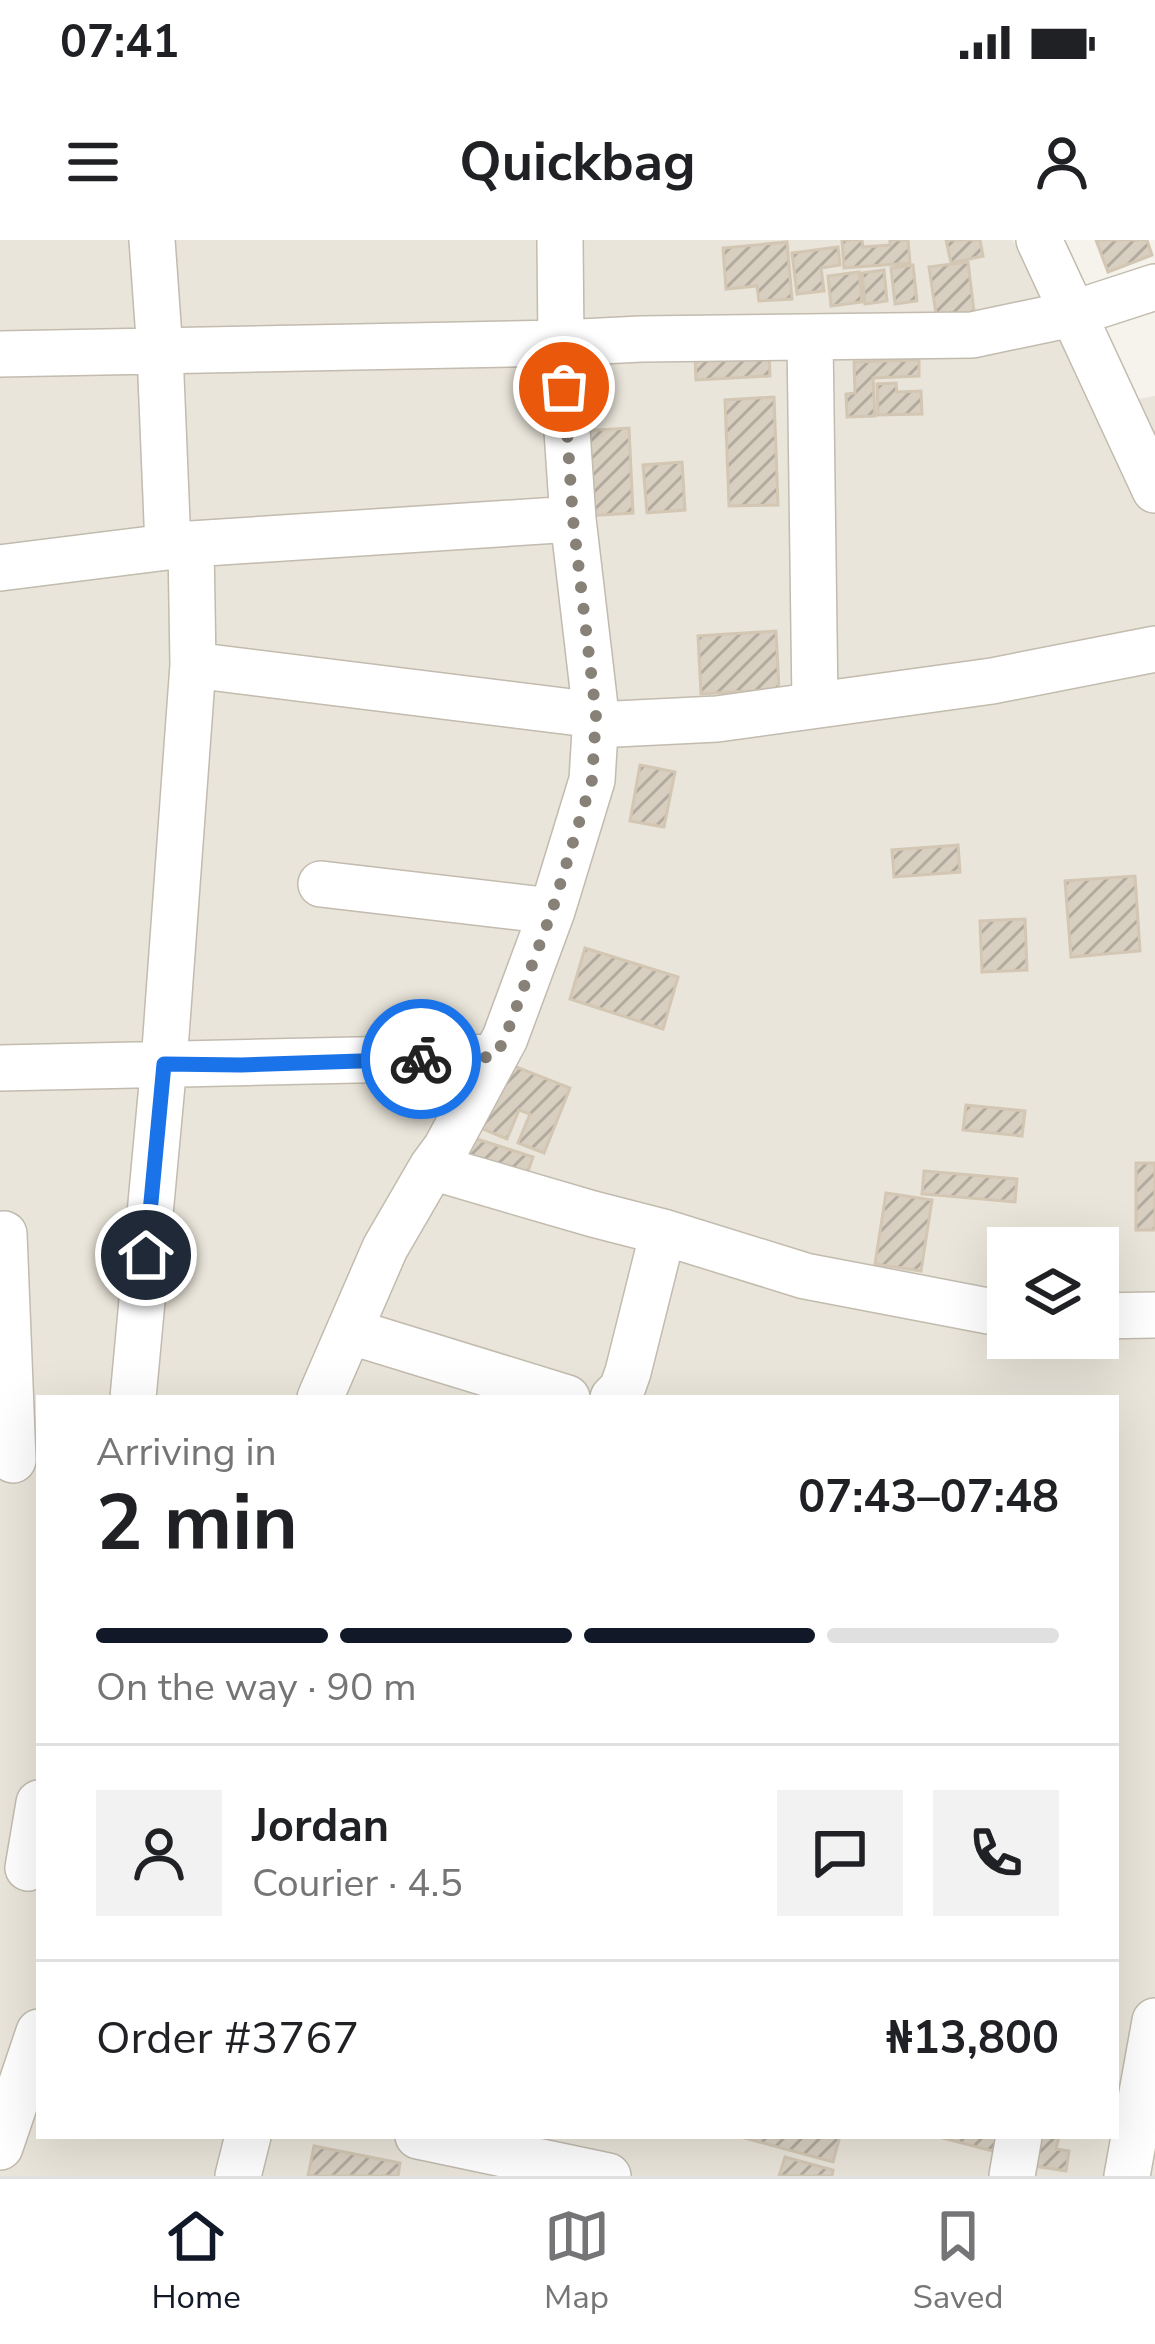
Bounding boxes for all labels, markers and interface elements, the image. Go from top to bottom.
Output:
text: 07:41 [60,12,179,73]
text: Quickbag [459,125,696,199]
icon: menu [60,129,126,195]
icon: person [1029,129,1095,195]
pin [513,336,615,438]
icon: bag [531,354,597,420]
courier [361,999,481,1119]
icon: bike [388,1026,454,1092]
pin [95,1204,197,1306]
icon: home [113,1222,179,1288]
map controls [987,1227,1119,1359]
button: layers [987,1227,1119,1359]
text: Arriving in [96,1426,277,1479]
text: 07:43–07:48 [798,1467,1059,1528]
text: 2 min [96,1470,298,1577]
text: On the way · 90 m [96,1661,417,1714]
button: person [96,1790,222,1916]
button: chat [777,1790,903,1916]
button: phone [933,1790,1059,1916]
text: Jordan [252,1796,389,1857]
text: Courier · 4.5 [252,1857,463,1910]
text: Order #3767 [96,2008,359,2069]
text: ₦13,800 [886,2008,1059,2069]
tab: Home [151,2203,241,2320]
tab: Map [544,2203,610,2320]
tab: Saved [912,2203,1004,2320]

